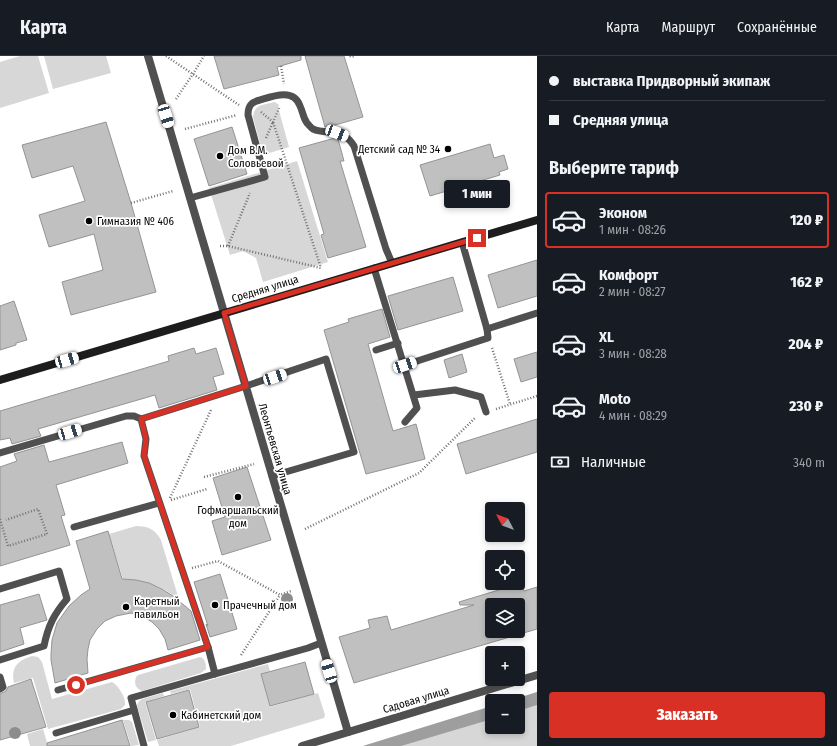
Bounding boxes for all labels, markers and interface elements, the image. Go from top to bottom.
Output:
text: Карта [20,16,67,39]
text: Карта [606,19,639,36]
text: Маршрут [661,19,715,36]
text: Сохранённые [737,19,817,36]
text: выставка Придворный экипаж [573,72,770,90]
car [157,103,175,129]
text: Средняя улица [573,111,669,129]
car [324,123,350,143]
place label: Детский сад № 34 [357,143,441,156]
place label: Дом В.М. Соловьевой [227,144,284,170]
marker: Детский сад № 34 [443,144,453,154]
marker: Дом В.М. Соловьевой [215,151,225,161]
text: Выберите тариф [549,157,679,179]
callout: 1 мин [444,180,510,208]
text: 1 мин [462,186,492,201]
icon: car [551,202,587,238]
text: Эконом [599,204,647,222]
text: 120 ₽ [790,211,823,229]
place label: Гимназия № 406 [97,215,175,228]
marker: Гимназия № 406 [84,216,94,226]
text: 1 мин · 08:26 [599,222,666,237]
route end [468,229,486,247]
icon: car [551,264,587,300]
text: Комфорт [599,266,658,284]
street label: Средняя улица [230,273,300,305]
text: 162 ₽ [790,273,823,291]
text: 2 мин · 08:27 [599,284,665,299]
icon: car [551,326,587,362]
text: XL [599,328,614,346]
text: 204 ₽ [789,335,823,353]
text: 3 мин · 08:28 [599,346,667,361]
car [54,351,80,369]
car [392,356,418,374]
car [262,368,288,386]
icon: car [551,388,587,424]
text: Moto [599,390,631,408]
text: 230 ₽ [789,397,823,415]
street label: Леонтьевская улица [256,402,294,496]
text: 4 мин · 08:29 [599,408,667,423]
car [57,423,83,441]
icon: cash [549,451,571,473]
text: Наличные [581,453,646,471]
text: 340 m [793,455,825,470]
marker: Гофмаршальский дом [233,492,243,502]
north arrow [485,502,525,542]
map controls [485,502,525,734]
place label: Гофмаршальский дом [197,504,279,530]
button: locate [485,550,525,590]
place label: Каретный павильон [134,595,180,621]
button: layers [485,598,525,638]
place label: Прачечный дом [223,599,297,612]
marker: Прачечный дом [210,600,220,610]
marker: Каретный павильон [121,602,131,612]
button: + [485,646,525,686]
car [320,658,338,684]
route start [67,676,85,694]
street label: Садовая улица [381,684,451,716]
button: Заказать [549,692,825,738]
button: − [485,694,525,734]
place label: Кабинетский дом [181,709,262,722]
marker: Кабинетский дом [168,710,178,720]

